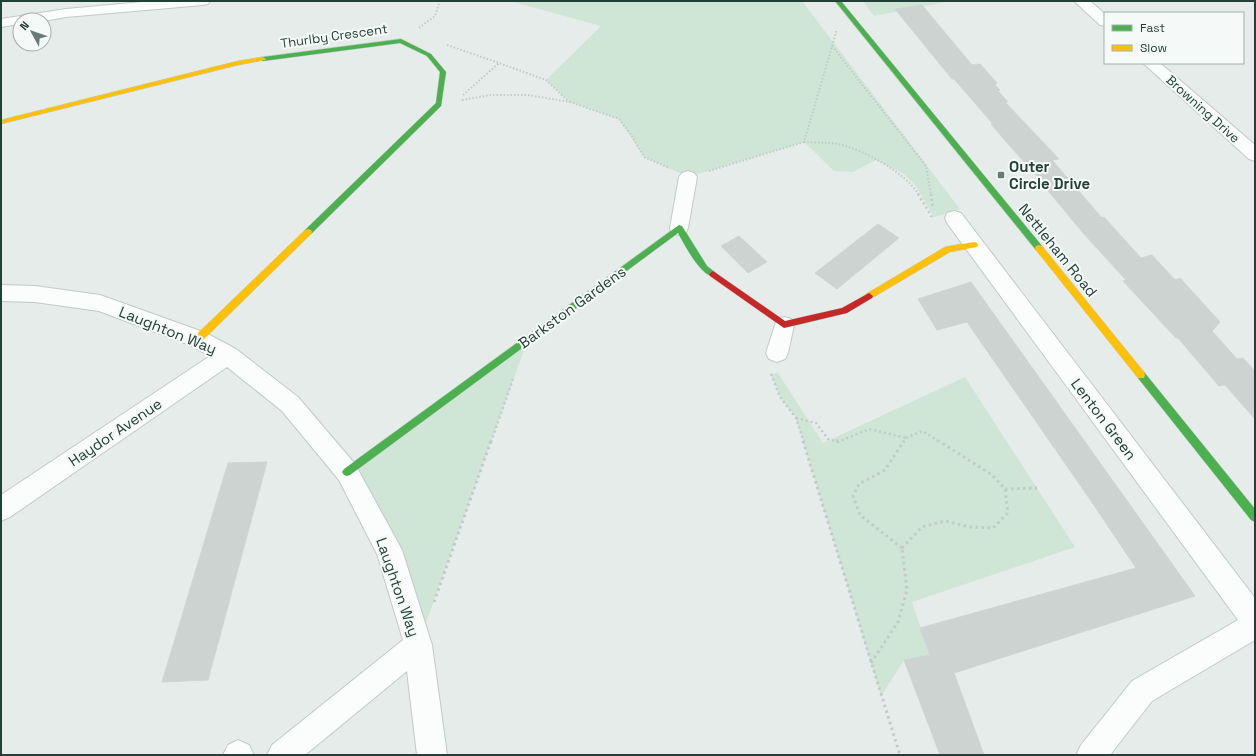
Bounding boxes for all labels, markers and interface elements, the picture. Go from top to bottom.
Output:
north arrow [12,12,52,52]
legend [1104,12,1244,64]
text: N [17,18,32,33]
street label: Thurlby Crescent [279,20,389,52]
text: Fast [1140,20,1165,36]
text: Slow [1140,40,1167,56]
street label: Browning Drive [1163,71,1243,147]
place label: Outer Circle Drive [1009,157,1090,193]
marker: Outer Circle Drive [996,170,1006,180]
street label: Nettleham Road [1015,200,1101,300]
street label: Barkston Gardens [515,262,630,352]
street label: Laughton Way [116,302,220,358]
street label: Lenton Green [1067,374,1141,464]
street label: Haydor Avenue [65,394,165,470]
street label: Laughton Way [372,535,424,639]

